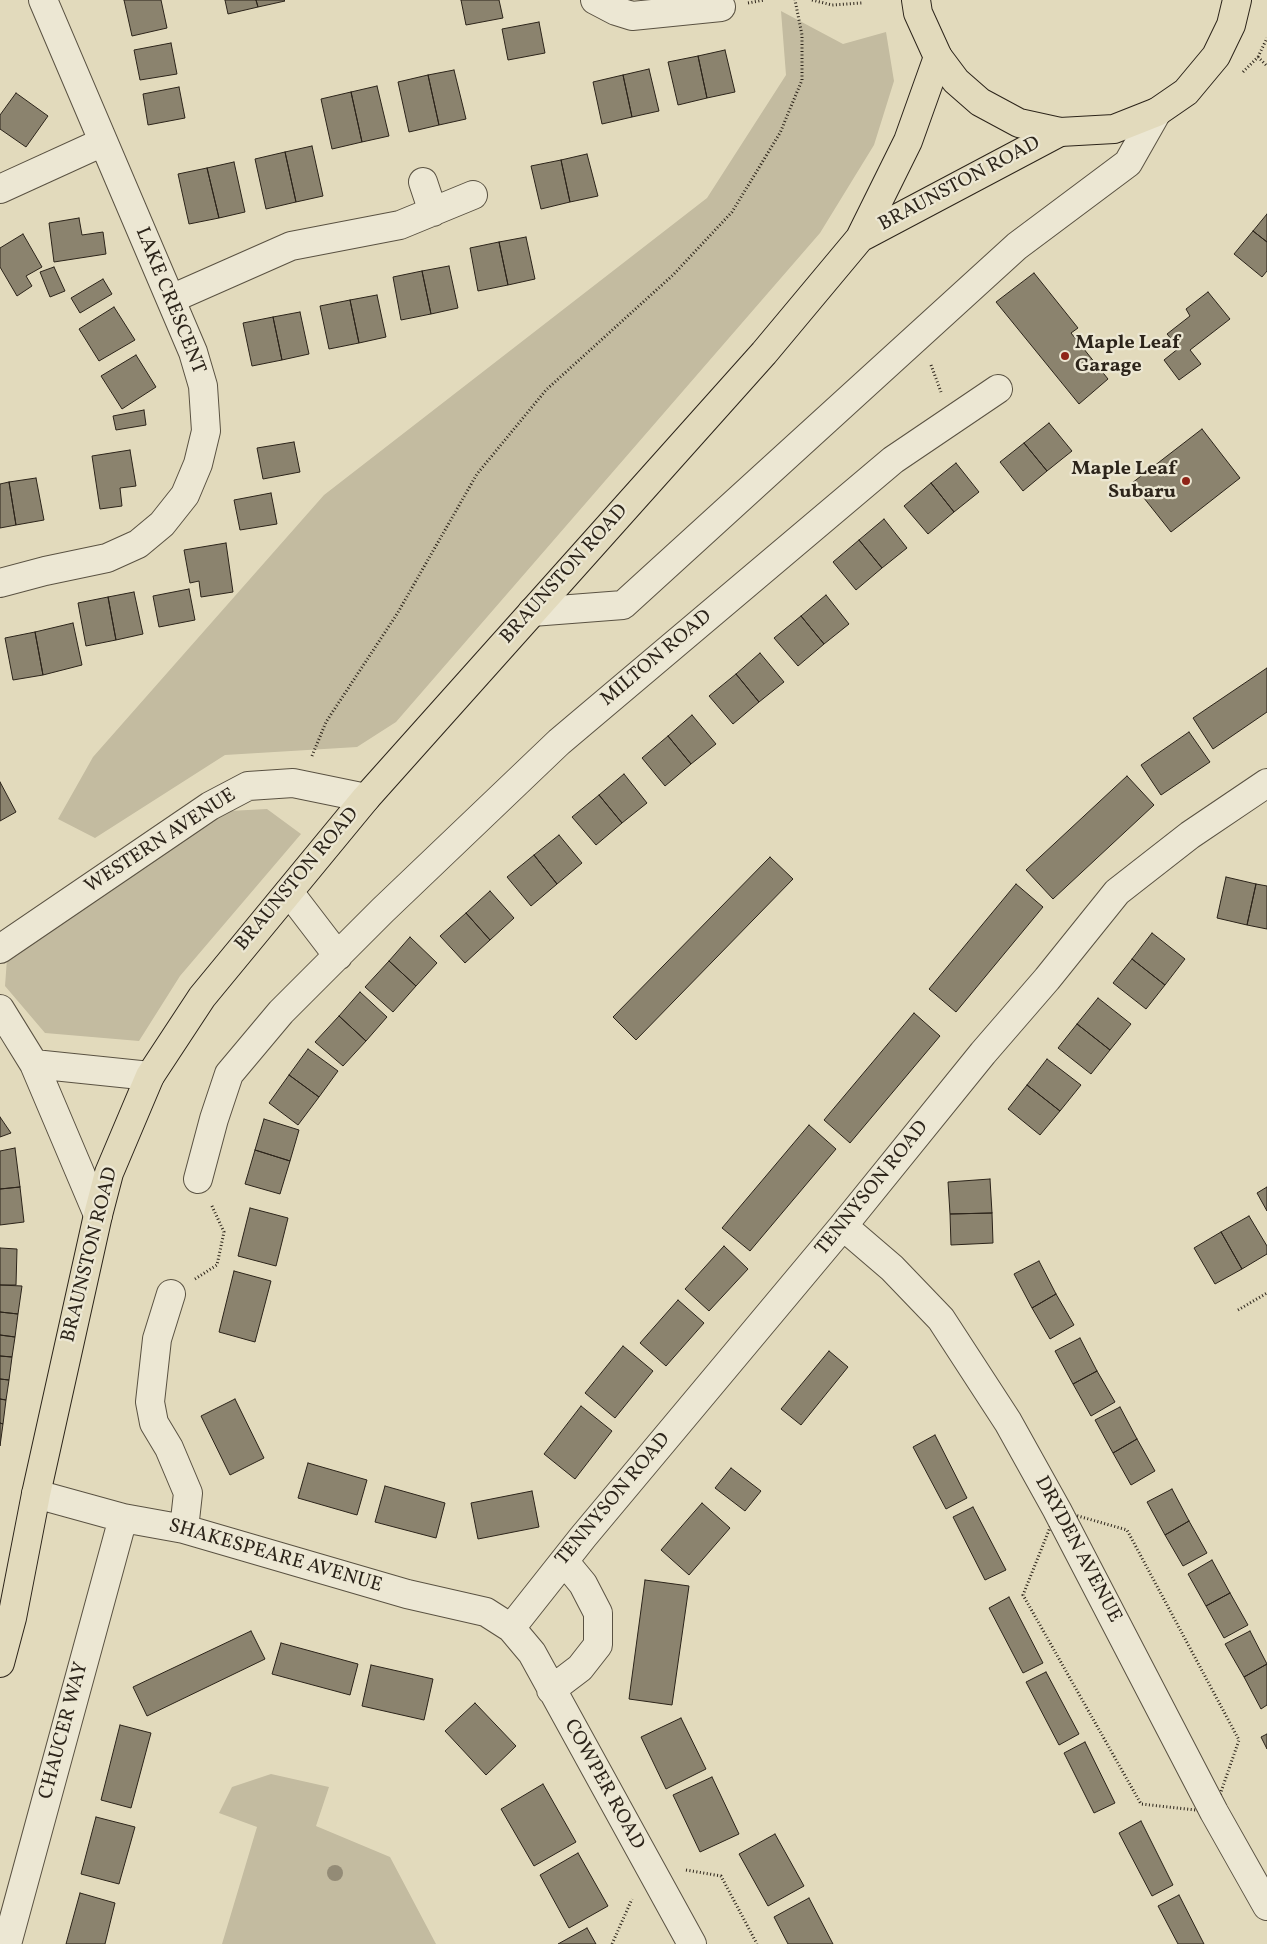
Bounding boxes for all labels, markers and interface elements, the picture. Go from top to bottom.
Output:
street label: BRAUNSTON ROAD [875,132,1045,238]
street label: LAKE CRESCENT [129,224,209,378]
place label: Maple Leaf Garage [1075,332,1180,379]
marker: Maple Leaf Garage [1059,350,1071,362]
place label: Maple Leaf Subaru [1071,458,1176,505]
marker: Maple Leaf Subaru [1180,475,1192,487]
street label: BRAUNSTON ROAD [496,500,634,650]
street label: MILTON ROAD [597,606,717,712]
street label: WESTERN AVENUE [81,784,241,900]
street label: BRAUNSTON ROAD [231,804,365,956]
street label: TENNYSON ROAD [811,1117,935,1261]
street label: BRAUNSTON ROAD [58,1165,124,1345]
street label: TENNYSON ROAD [551,1429,677,1571]
street label: DRYDEN AVENUE [1028,1473,1126,1627]
street label: SHAKESPEARE AVENUE [165,1515,385,1599]
street label: CHAUCER WAY [35,1660,95,1802]
street label: COWPER ROAD [557,1716,649,1854]

